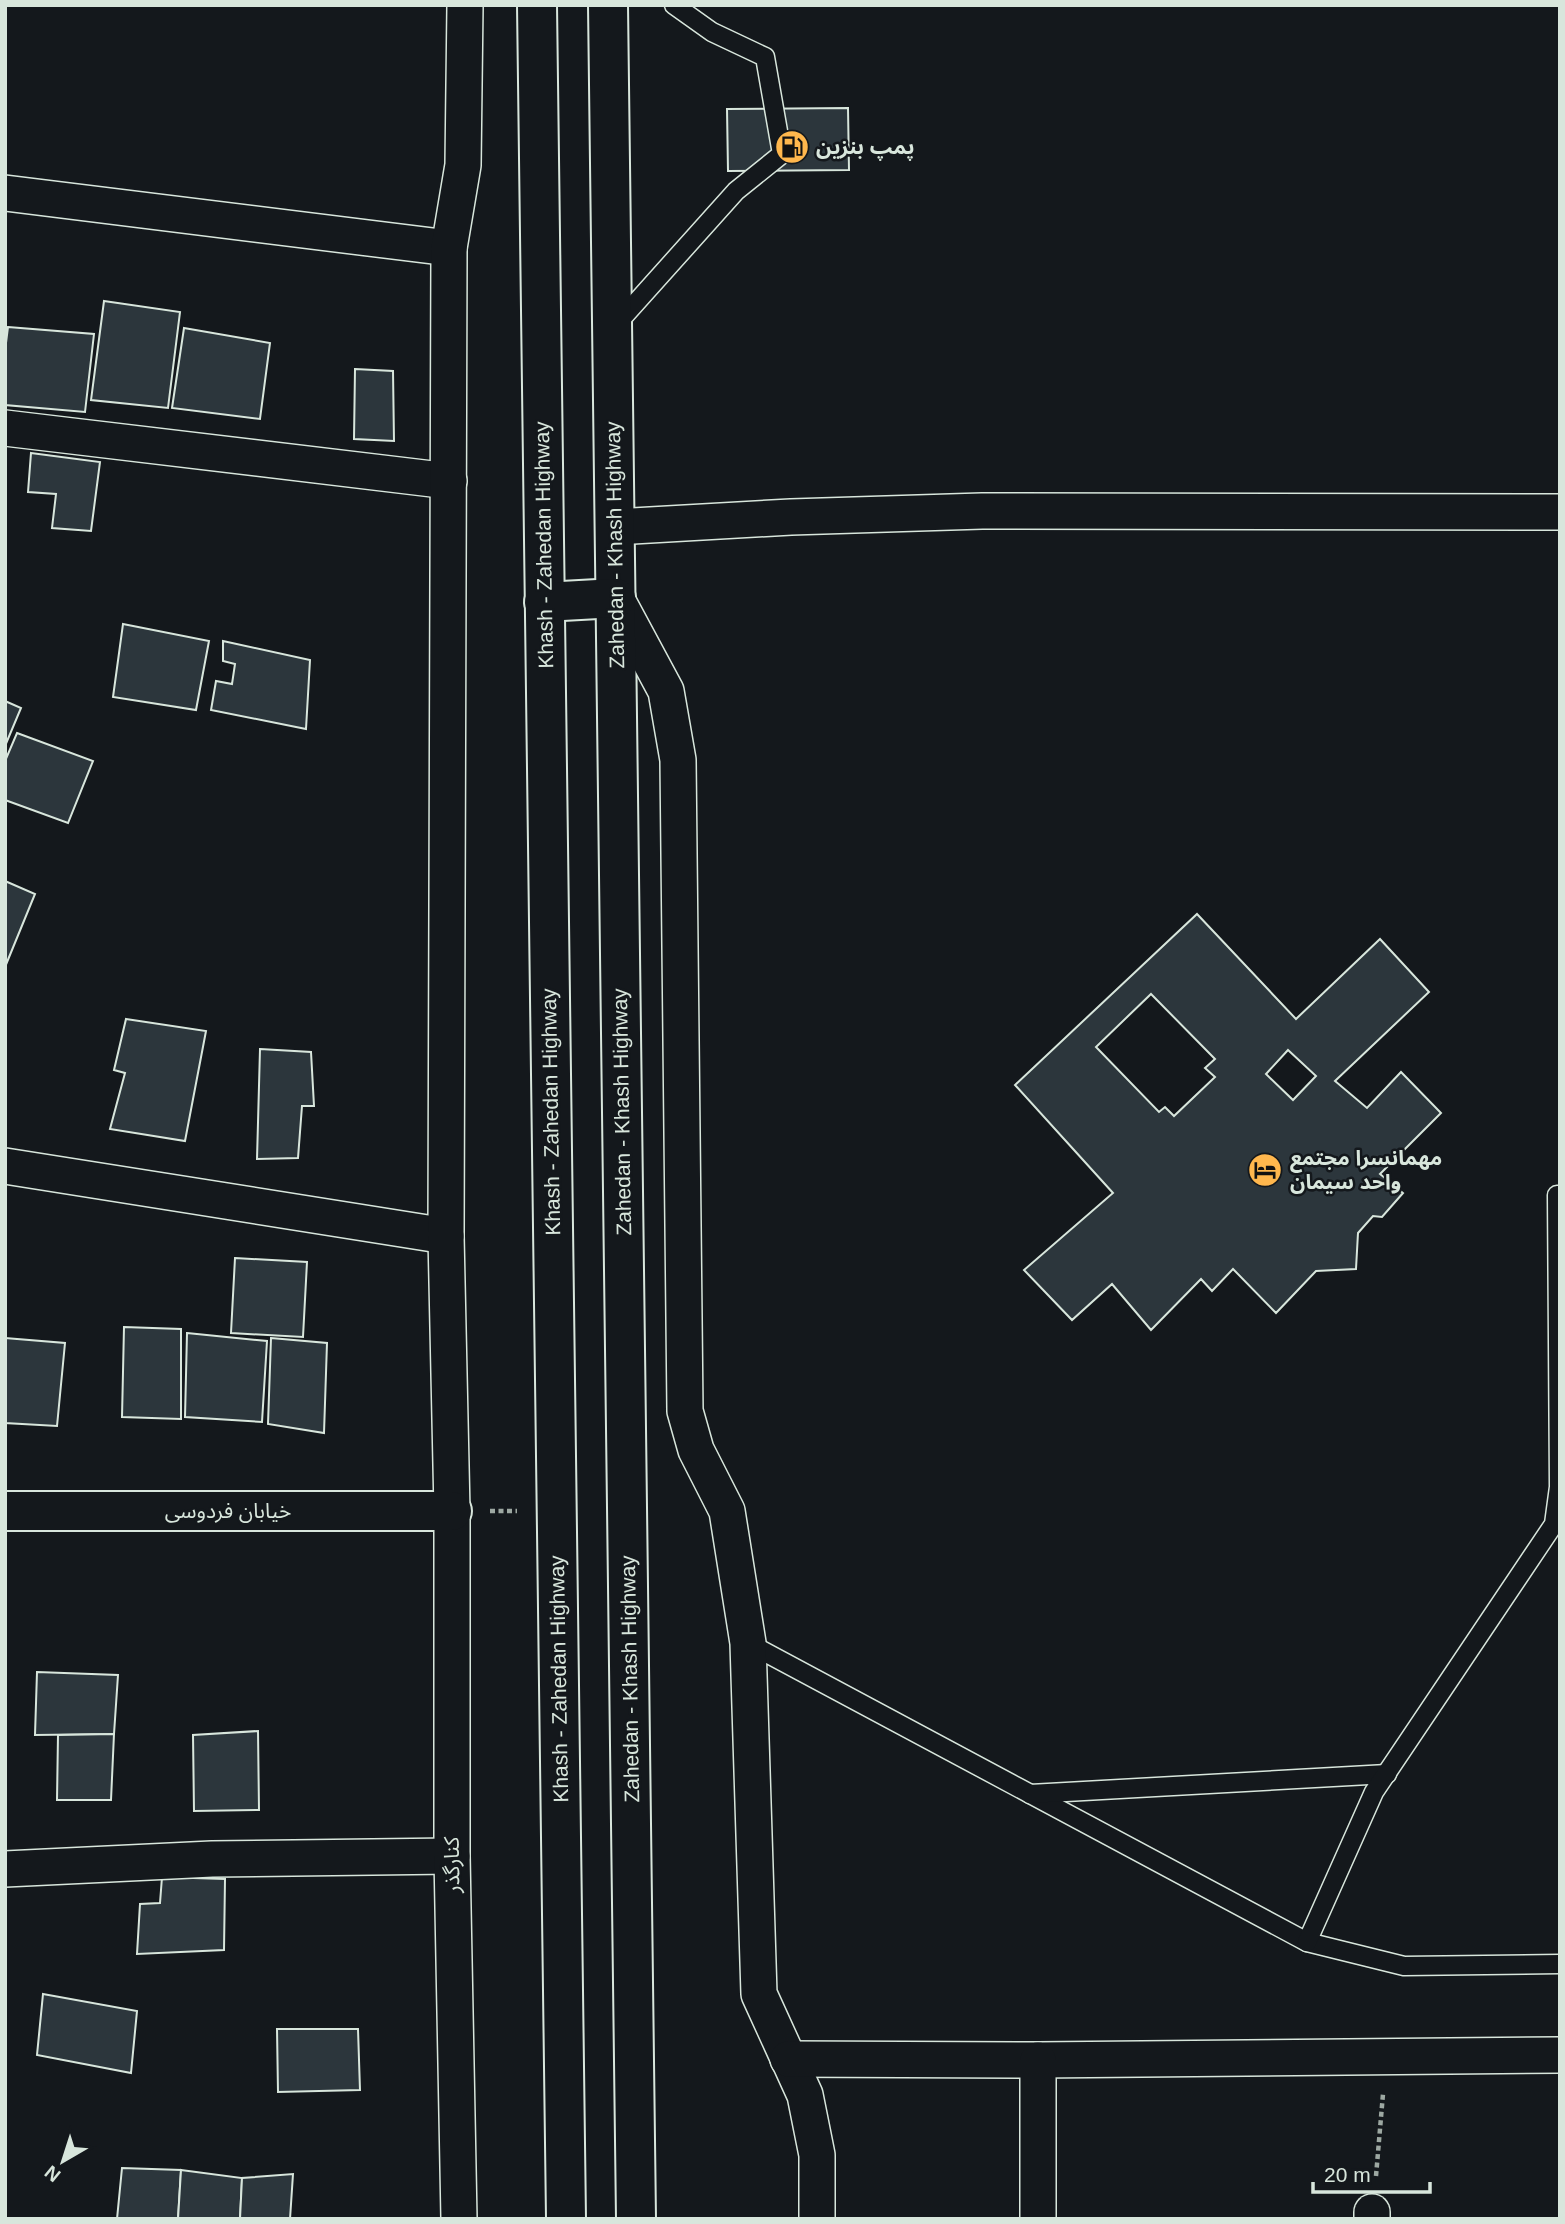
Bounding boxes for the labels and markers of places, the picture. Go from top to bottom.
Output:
fuel station icon: پمپ بنزین [773,128,811,166]
place label: پمپ بنزین [816,135,914,161]
place label: مهمانسرا مجتمع واحد سیمان [1290,1146,1442,1194]
hotel icon: مهمانسرا مجتمع واحد سیمان [1246,1151,1284,1189]

